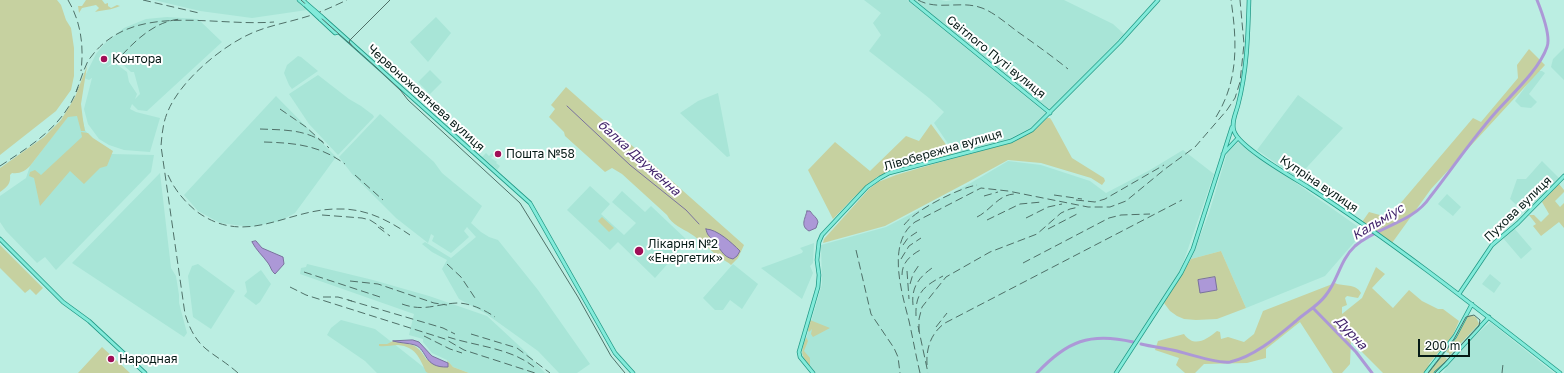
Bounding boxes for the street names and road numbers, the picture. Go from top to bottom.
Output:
street label: Світлого Путі вулиця [944,13,1048,101]
street label: Червоножовтнева вулиця [365,42,487,154]
street label: Лівобережна вулиця [882,126,1004,174]
street label: Купріна вулиця [1277,153,1361,215]
street label: Пухова вулиця [1481,173,1555,245]

